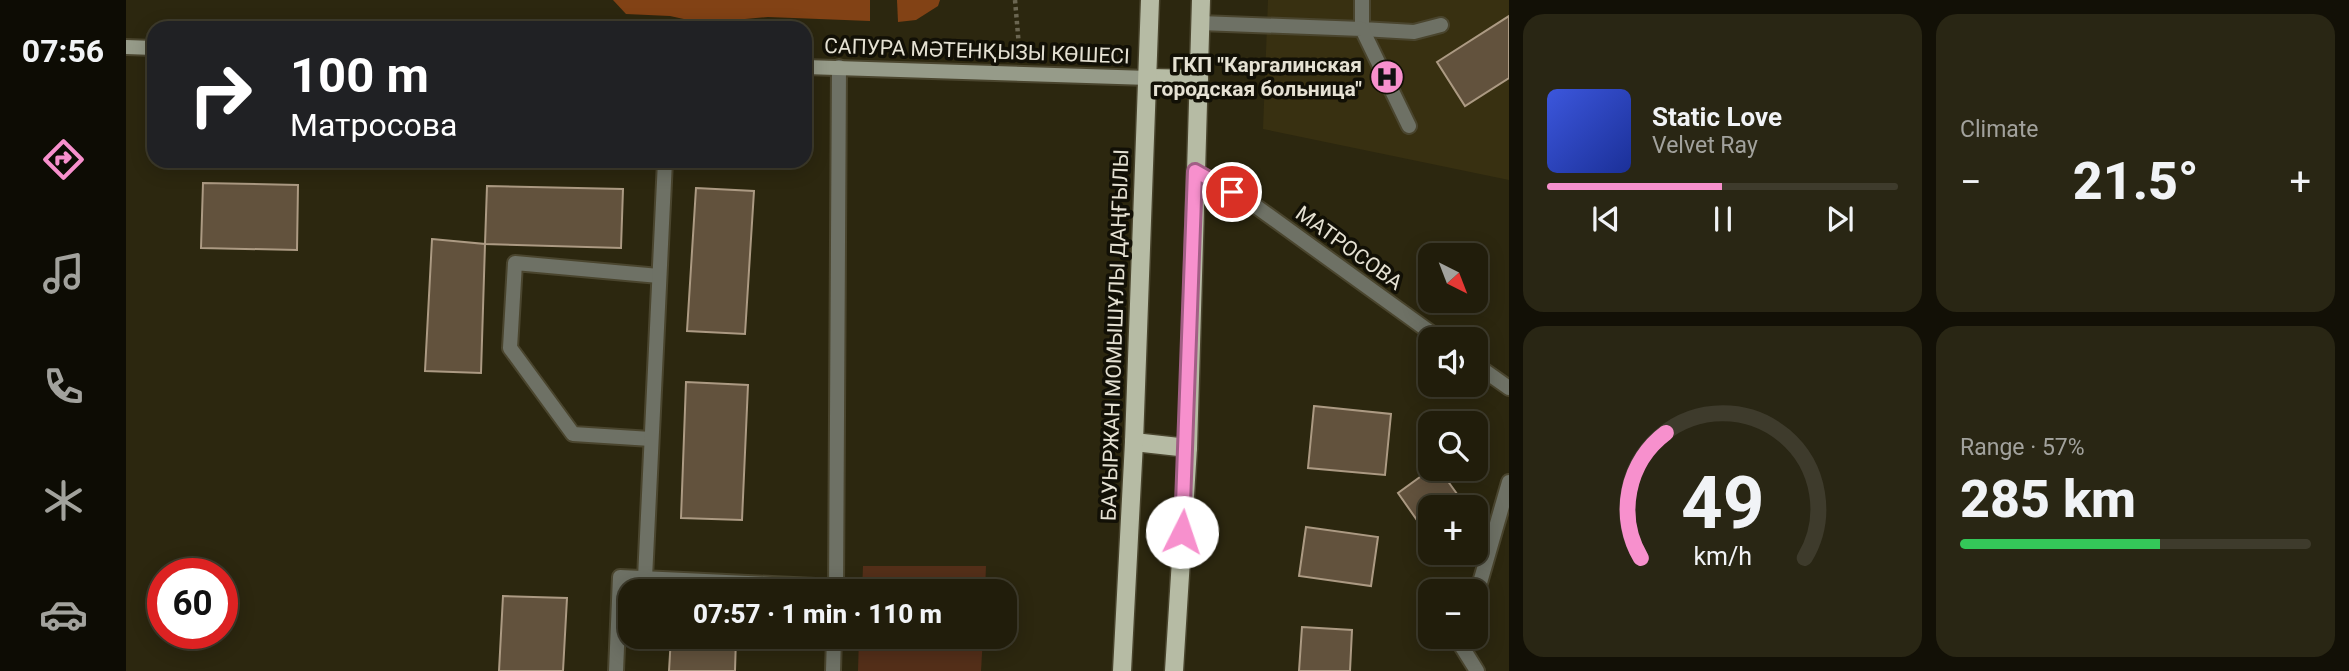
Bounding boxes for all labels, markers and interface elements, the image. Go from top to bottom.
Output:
text: 07:56 [22,32,104,70]
street label: САПУРА МӘТЕНҚЫЗЫ КӨШЕСІ [824,34,1130,68]
text: 100 m [290,47,429,104]
icon: right [175,49,266,140]
place label: ГКП "Каргалинская городская больница" [1153,53,1362,101]
hospital icon: ГКП "Каргалинская городская больница" [1368,58,1406,96]
text: Static Love [1652,102,1782,132]
text: Матросова [290,106,457,144]
text: Climate [1960,116,2039,143]
text: Velvet Ray [1652,132,1758,159]
icon: directions [39,135,88,184]
street label: БАУЫРЖАН МОМЫШҰЛЫ ДАҢҒЫЛЫ [1097,149,1133,521]
text: 21.5° [2073,151,2199,212]
text: − [1960,160,1982,204]
text: + [2289,160,2311,204]
pin [1202,162,1262,222]
icon: arrive [1213,173,1251,211]
icon: previous [1587,200,1625,238]
icon: pause [1704,200,1742,238]
icon: next [1821,200,1859,238]
street label: МАТРОСОВА [1291,201,1407,295]
north arrow [1418,243,1488,313]
map controls [1418,243,1488,649]
icon: music [39,249,88,298]
button: sound [1418,327,1488,397]
icon: phone [39,362,88,411]
button: search [1418,411,1488,481]
text: Range · 57% [1960,434,2085,461]
text: 49 [1681,460,1764,546]
text: 285 km [1960,469,2136,530]
icon: climate [39,476,88,525]
position arrow [1145,495,1219,569]
button: + [1418,495,1488,565]
text: km/h [1693,541,1752,570]
speed limit sign: 60 [147,558,238,649]
button: − [1418,579,1488,649]
icon: car [39,590,88,639]
text: 07:57 · 1 min · 110 m [693,599,942,629]

